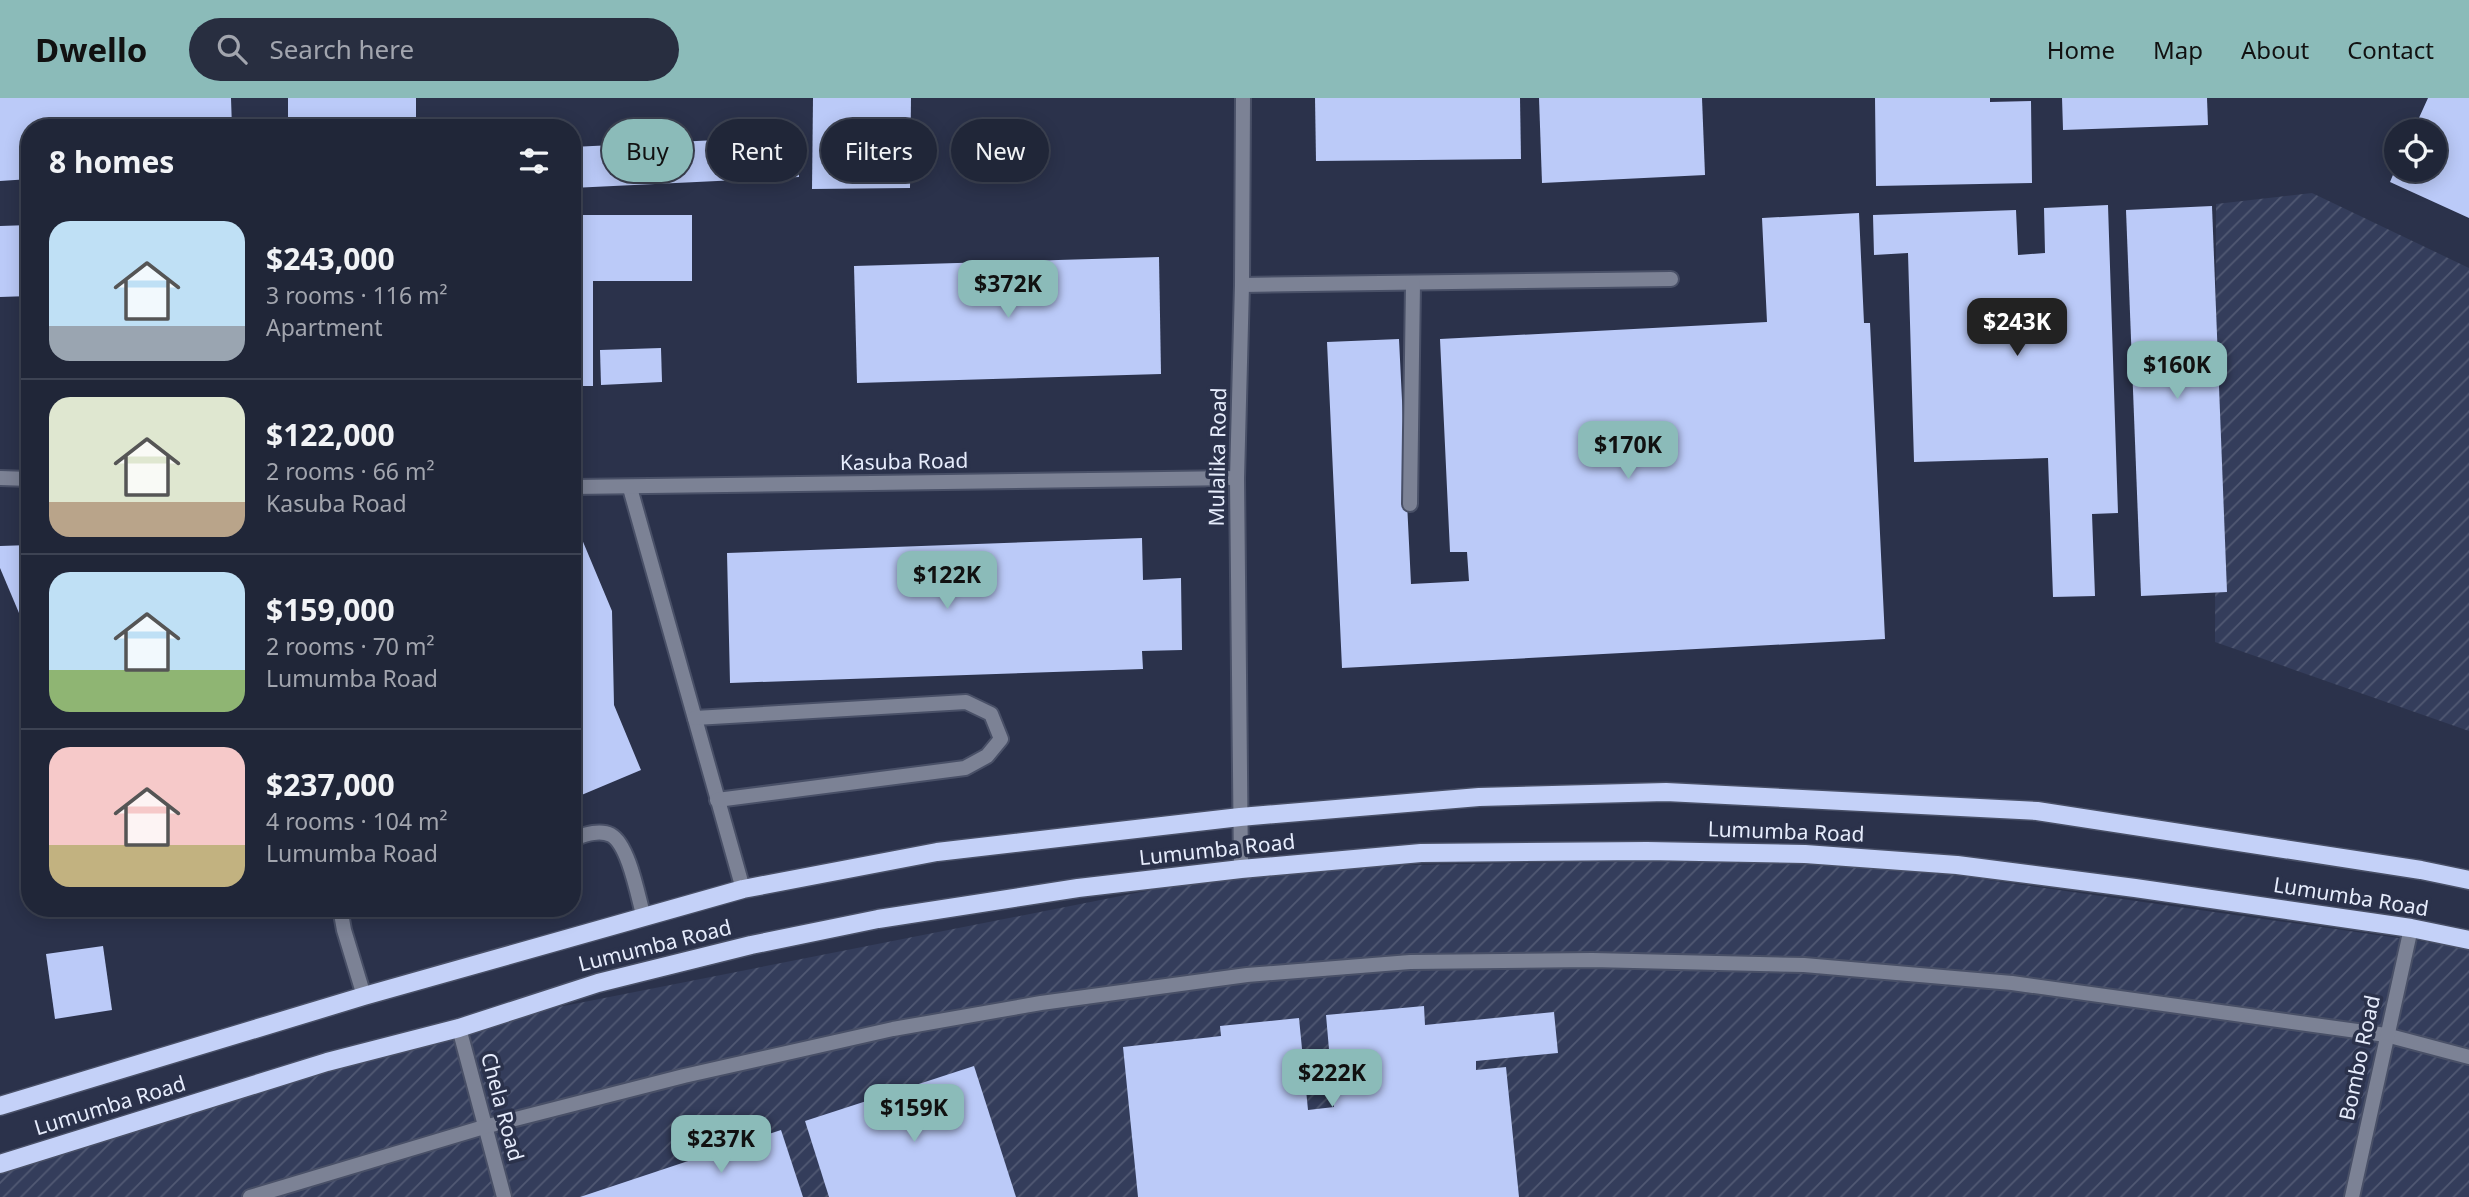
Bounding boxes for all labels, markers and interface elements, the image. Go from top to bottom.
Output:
search box [189,18,679,81]
text: Dwello [35,27,147,72]
icon: search [213,30,251,68]
text: Search here [269,31,414,67]
text: Home [2047,33,2115,66]
text: Map [2153,33,2203,66]
text: About [2241,33,2309,66]
text: Contact [2347,33,2434,66]
chip: Buy [602,119,693,182]
chip: Rent [707,119,807,182]
chip: Filters [821,119,937,182]
chip: New [951,119,1049,182]
map controls [2384,119,2447,182]
button: locate [2384,119,2447,182]
text: 8 homes [49,141,174,182]
icon: filters [515,142,553,180]
text: $243,000 [266,238,395,279]
icon: home [105,249,189,333]
pin: $372K [959,260,1057,320]
text: $372K [974,267,1042,299]
text: 3 rooms · 116 m² [266,279,448,311]
pin: $243K [1968,299,2066,358]
text: $243K [1983,305,2051,337]
text: Apartment [266,311,383,343]
pin: $160K [2128,342,2226,401]
text: $160K [2143,348,2211,380]
street label: Mulalika Road [1202,387,1232,527]
text: $122,000 [266,414,395,455]
pin: $170K [1579,422,1677,481]
icon: home [105,425,189,509]
text: $170K [1594,428,1662,460]
street label: Kasuba Road [840,446,968,476]
text: 2 rooms · 66 m² [266,455,435,487]
text: Kasuba Road [266,487,407,519]
pin: $122K [898,552,996,611]
text: $122K [913,558,981,590]
text: $159,000 [266,589,395,630]
icon: home [105,600,189,684]
text: 2 rooms · 70 m² [266,630,435,662]
text: Lumumba Road [266,662,438,694]
text: $237,000 [266,764,395,805]
icon: home [105,775,189,859]
text: 4 rooms · 104 m² [266,805,448,837]
street label: Lumumba Road [1707,814,1865,848]
street label: Lumumba Road [1137,827,1296,871]
text: Lumumba Road [266,837,438,869]
street label: Lumumba Road [2272,870,2431,922]
street label: Lumumba Road [575,912,734,978]
street label: Bombo Road [2332,993,2386,1123]
street label: Chela Road [475,1049,531,1164]
pin: $222K [1283,1049,1381,1109]
text: $222K [1298,1056,1366,1088]
street label: Lumumba Road [31,1069,189,1141]
pin: $159K [865,1084,963,1144]
text: $159K [880,1091,948,1123]
pin: $237K [672,1116,770,1175]
text: $237K [687,1122,755,1154]

